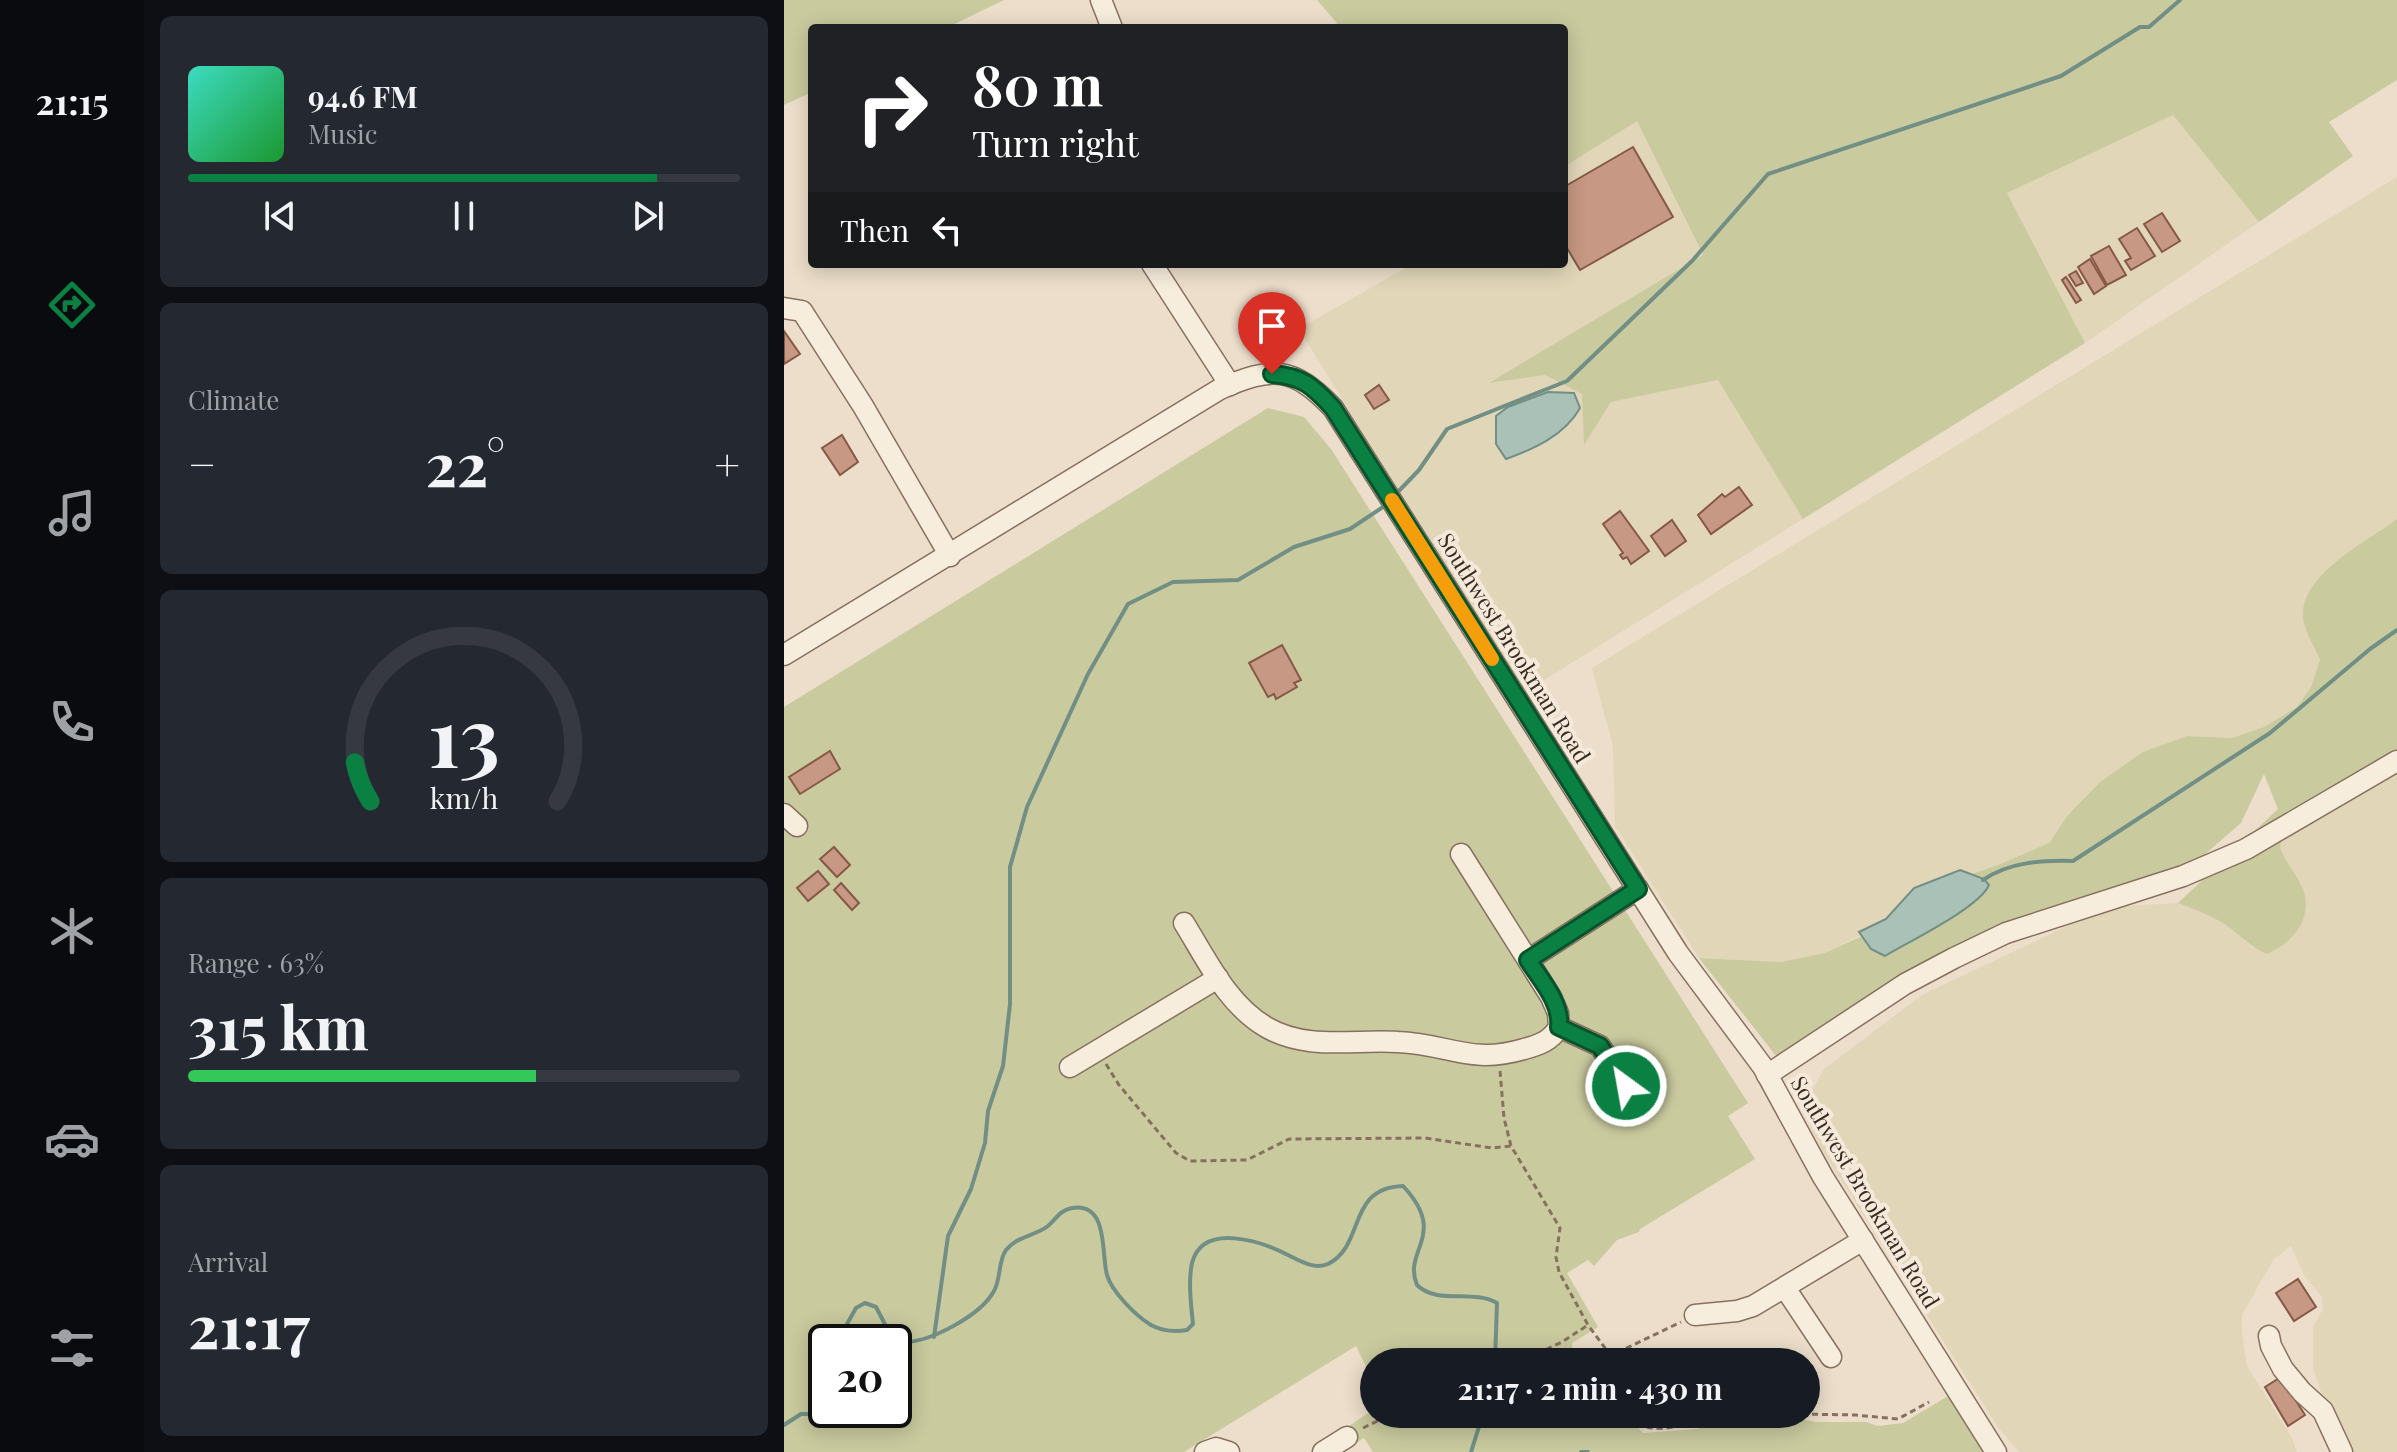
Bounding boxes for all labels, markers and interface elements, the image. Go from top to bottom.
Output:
text: 80 m [972,46,1103,121]
icon: right [840,56,944,160]
text: 21:15 [36,76,108,124]
text: 94.6 FM [308,76,418,116]
text: Music [308,116,377,151]
text: Turn right [972,118,1139,166]
icon: previous [258,194,302,238]
icon: pause [442,194,486,238]
icon: next [626,194,670,238]
icon: left [925,208,969,252]
text: Then [840,210,909,250]
icon: directions [44,277,100,333]
pin [1238,292,1306,374]
icon: arrive [1250,304,1294,348]
text: Climate [188,382,279,417]
text: 22° [425,422,505,502]
text: − [188,433,216,492]
text: + [714,433,740,492]
icon: music [44,485,100,541]
street label: Southwest Brookman Road [1432,527,1598,768]
text: 13 [428,678,500,789]
icon: phone [44,694,100,750]
text: km/h [430,778,498,816]
icon: climate [44,903,100,959]
text: Range · 63% [188,945,324,980]
text: 315 km [188,985,369,1065]
position arrow [1584,1044,1668,1128]
street label: Southwest Brookman Road [1785,1070,1947,1313]
icon: car [44,1111,100,1167]
text: Arrival [188,1244,268,1279]
text: 21:17 [188,1284,310,1364]
icon: filters [44,1320,100,1376]
speed limit sign: 20 [808,1324,912,1428]
text: 21:17 · 2 min · 430 m [1458,1368,1722,1408]

